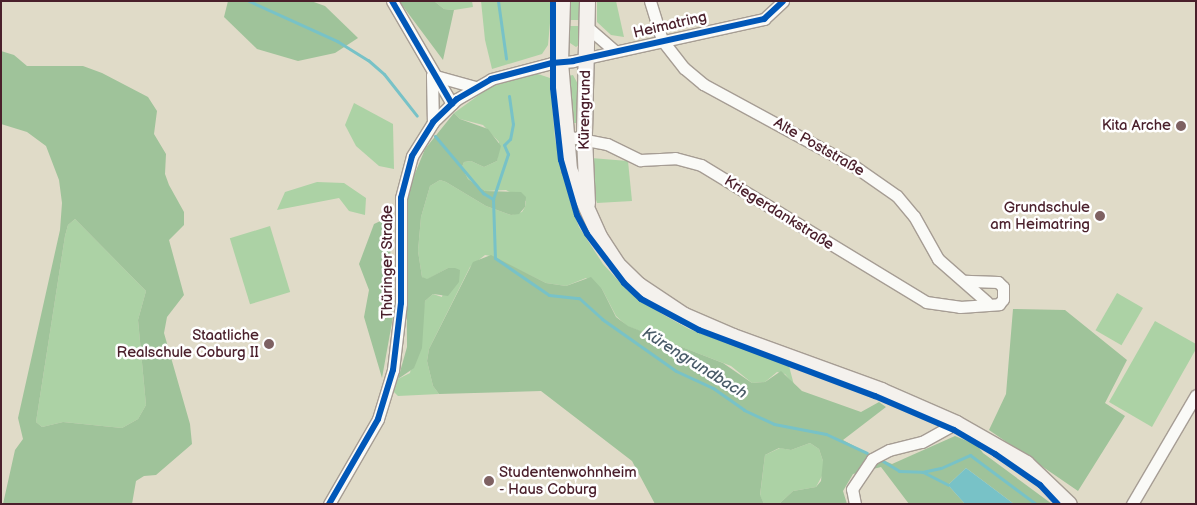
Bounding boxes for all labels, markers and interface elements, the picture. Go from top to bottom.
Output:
street label: Heimatring [631,8,709,42]
street label: Kürengrund [575,70,595,150]
street label: Alte Poststraße [770,114,868,180]
place label: Kita Arche [1102,117,1171,135]
marker: Kita Arche [1175,120,1187,132]
street label: Kriegerdankstraße [721,172,837,254]
place label: Grundschule am Heimatring [990,198,1090,233]
street label: Thüringer Straße [379,205,397,319]
marker: Grundschule am Heimatring [1094,210,1106,222]
water label: Kürengrundbach [638,324,750,404]
place label: Staatliche Realschule Coburg II [116,326,259,361]
marker: Staatliche Realschule Coburg II [263,338,275,350]
place label: Studentenwohnheim - Haus Coburg [499,463,637,498]
marker: Studentenwohnheim - Haus Coburg [483,475,495,487]

